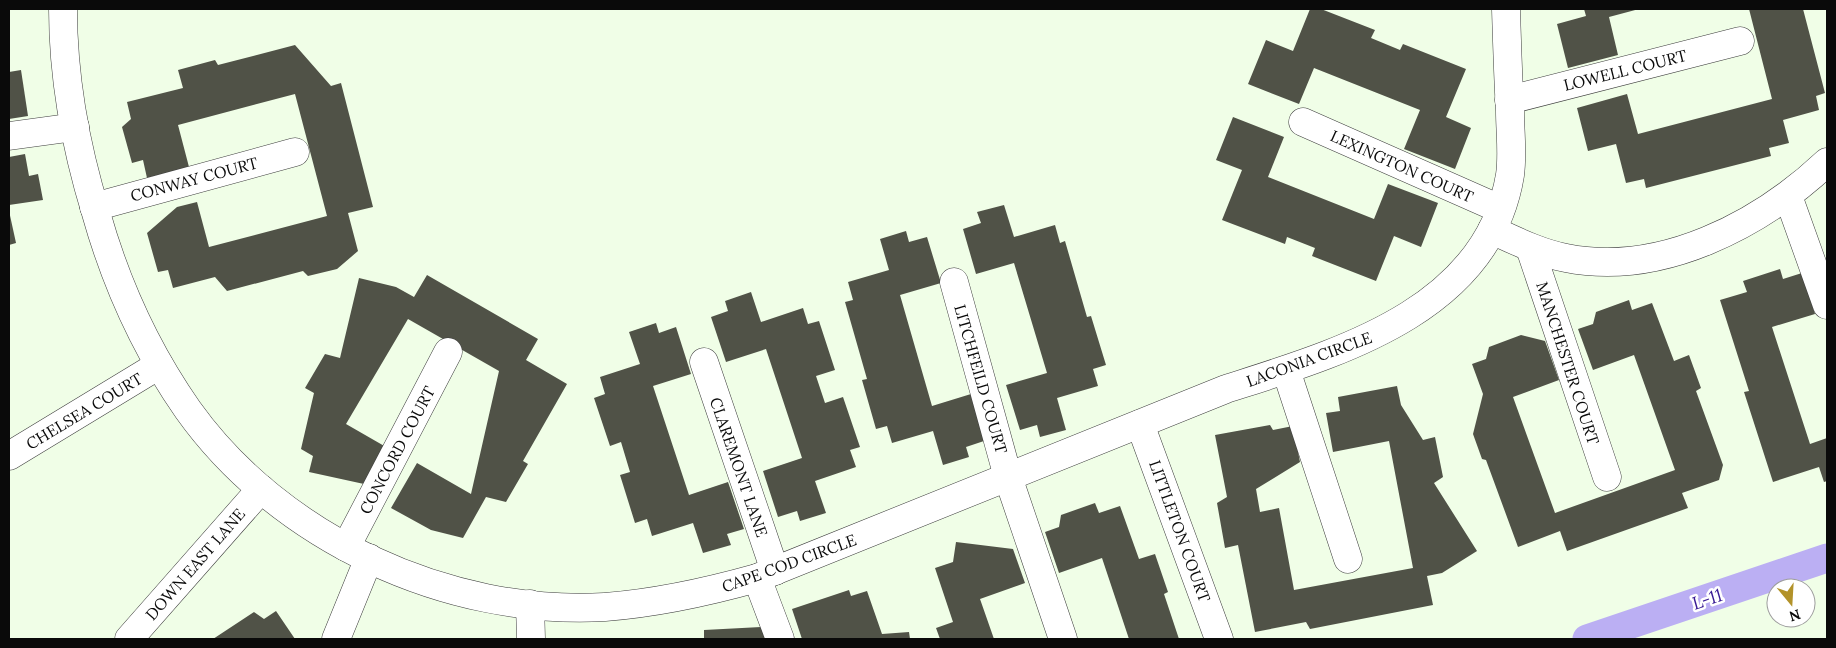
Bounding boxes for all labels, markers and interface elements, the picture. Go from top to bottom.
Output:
street label: LOWELL COURT [1561,45,1689,95]
street label: LEXINGTON COURT [1327,125,1477,207]
street label: CONWAY COURT [128,152,260,206]
street label: MANCHESTER COURT [1532,279,1604,447]
street label: LITCHFEILD COURT [950,302,1012,456]
street label: LACONIA CIRCLE [1244,327,1374,391]
street label: CHELSEA COURT [22,368,146,454]
street label: CONCORD COURT [355,383,439,517]
street label: CLAREMONT LANE [706,395,772,539]
street label: LITTLETON COURT [1145,457,1215,605]
street label: DOWN EAST LANE [141,504,249,624]
street label: CAPE COD CIRCLE [719,529,859,597]
north arrow [1766,578,1816,628]
water label: L-11 [1689,583,1725,615]
text: N [1787,605,1803,626]

